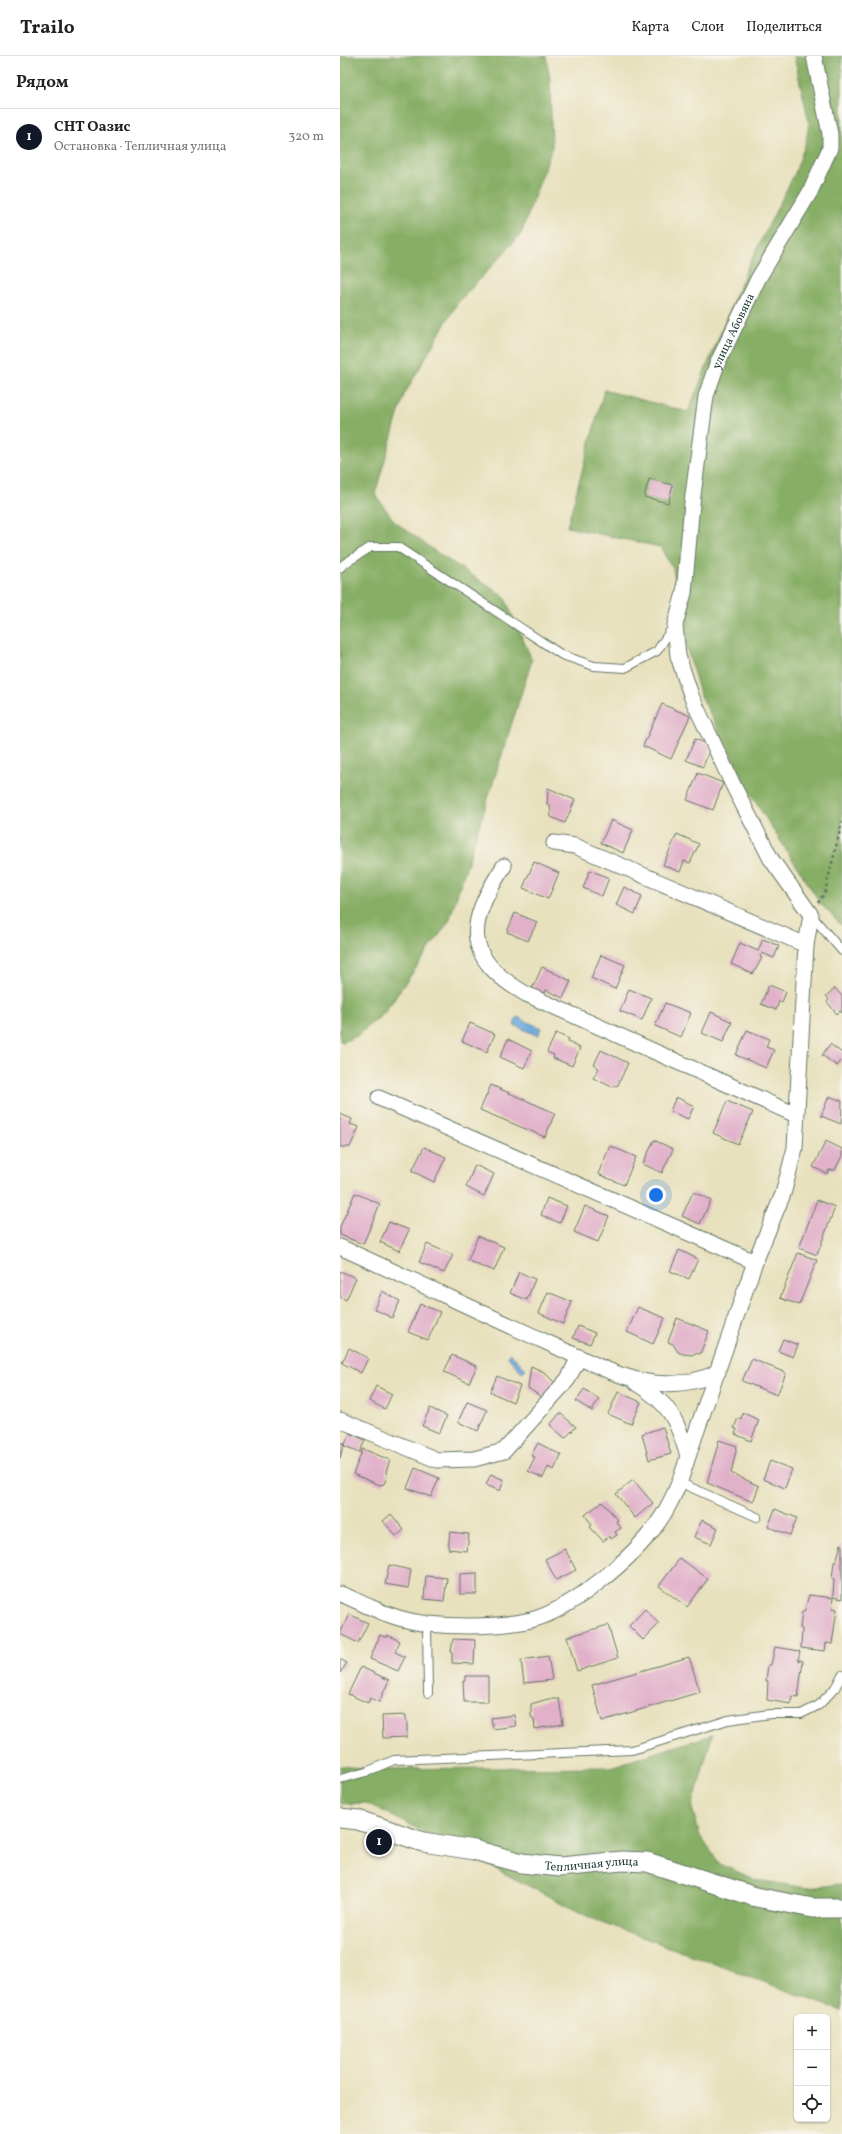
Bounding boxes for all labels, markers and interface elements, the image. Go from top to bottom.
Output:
text: Trailo [20,15,75,41]
text: Карта [631,18,669,37]
text: Слои [691,18,724,37]
text: Поделиться [746,18,822,37]
text: Рядом [16,71,69,94]
text: СНТ Оазис [54,117,131,138]
text: 1 [26,128,32,146]
text: 320 m [289,128,324,146]
text: Остановка · Тепличная улица [54,138,227,156]
street label: улица Абовяна [709,291,759,371]
your location [646,1185,666,1205]
pin: 1 [366,1827,392,1857]
street label: Тепличная улица [544,1854,639,1876]
map controls [794,2014,830,2122]
button: + [794,2014,830,2050]
button: − [794,2050,830,2086]
button: locate [794,2086,830,2122]

